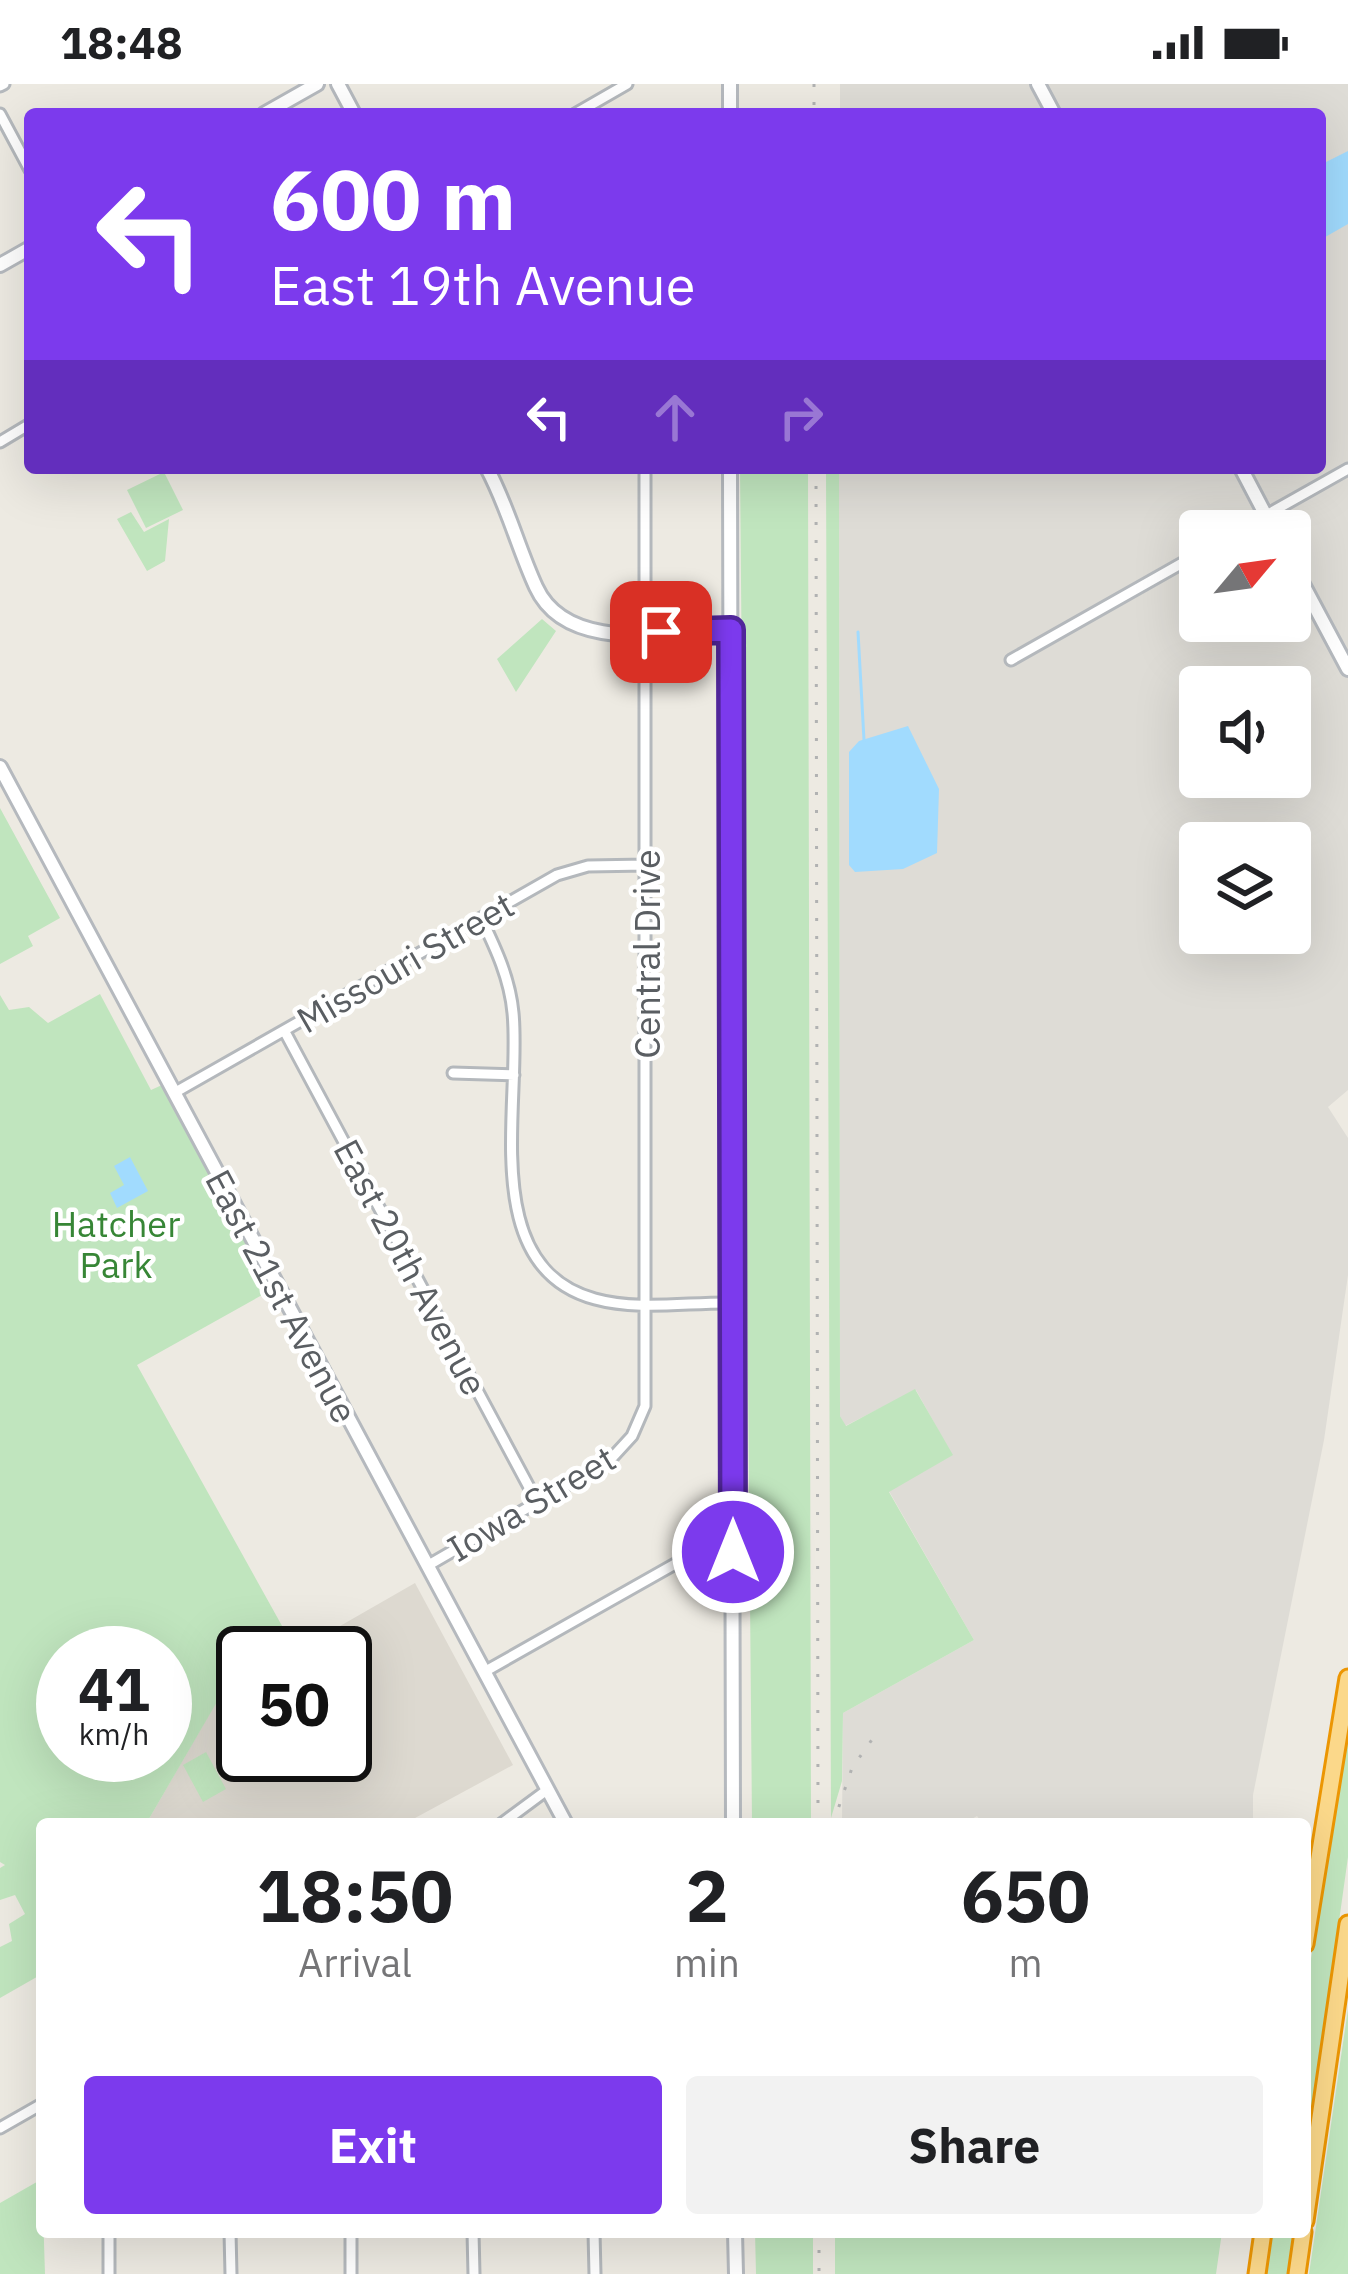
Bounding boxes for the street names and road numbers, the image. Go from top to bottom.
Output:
street label: Central Drive [623,849,670,1059]
street label: Missouri Street [288,881,522,1043]
street label: East 20th Avenue [324,1131,498,1403]
street label: East 21st Avenue [195,1161,369,1431]
street label: Iowa Street [438,1434,624,1572]

